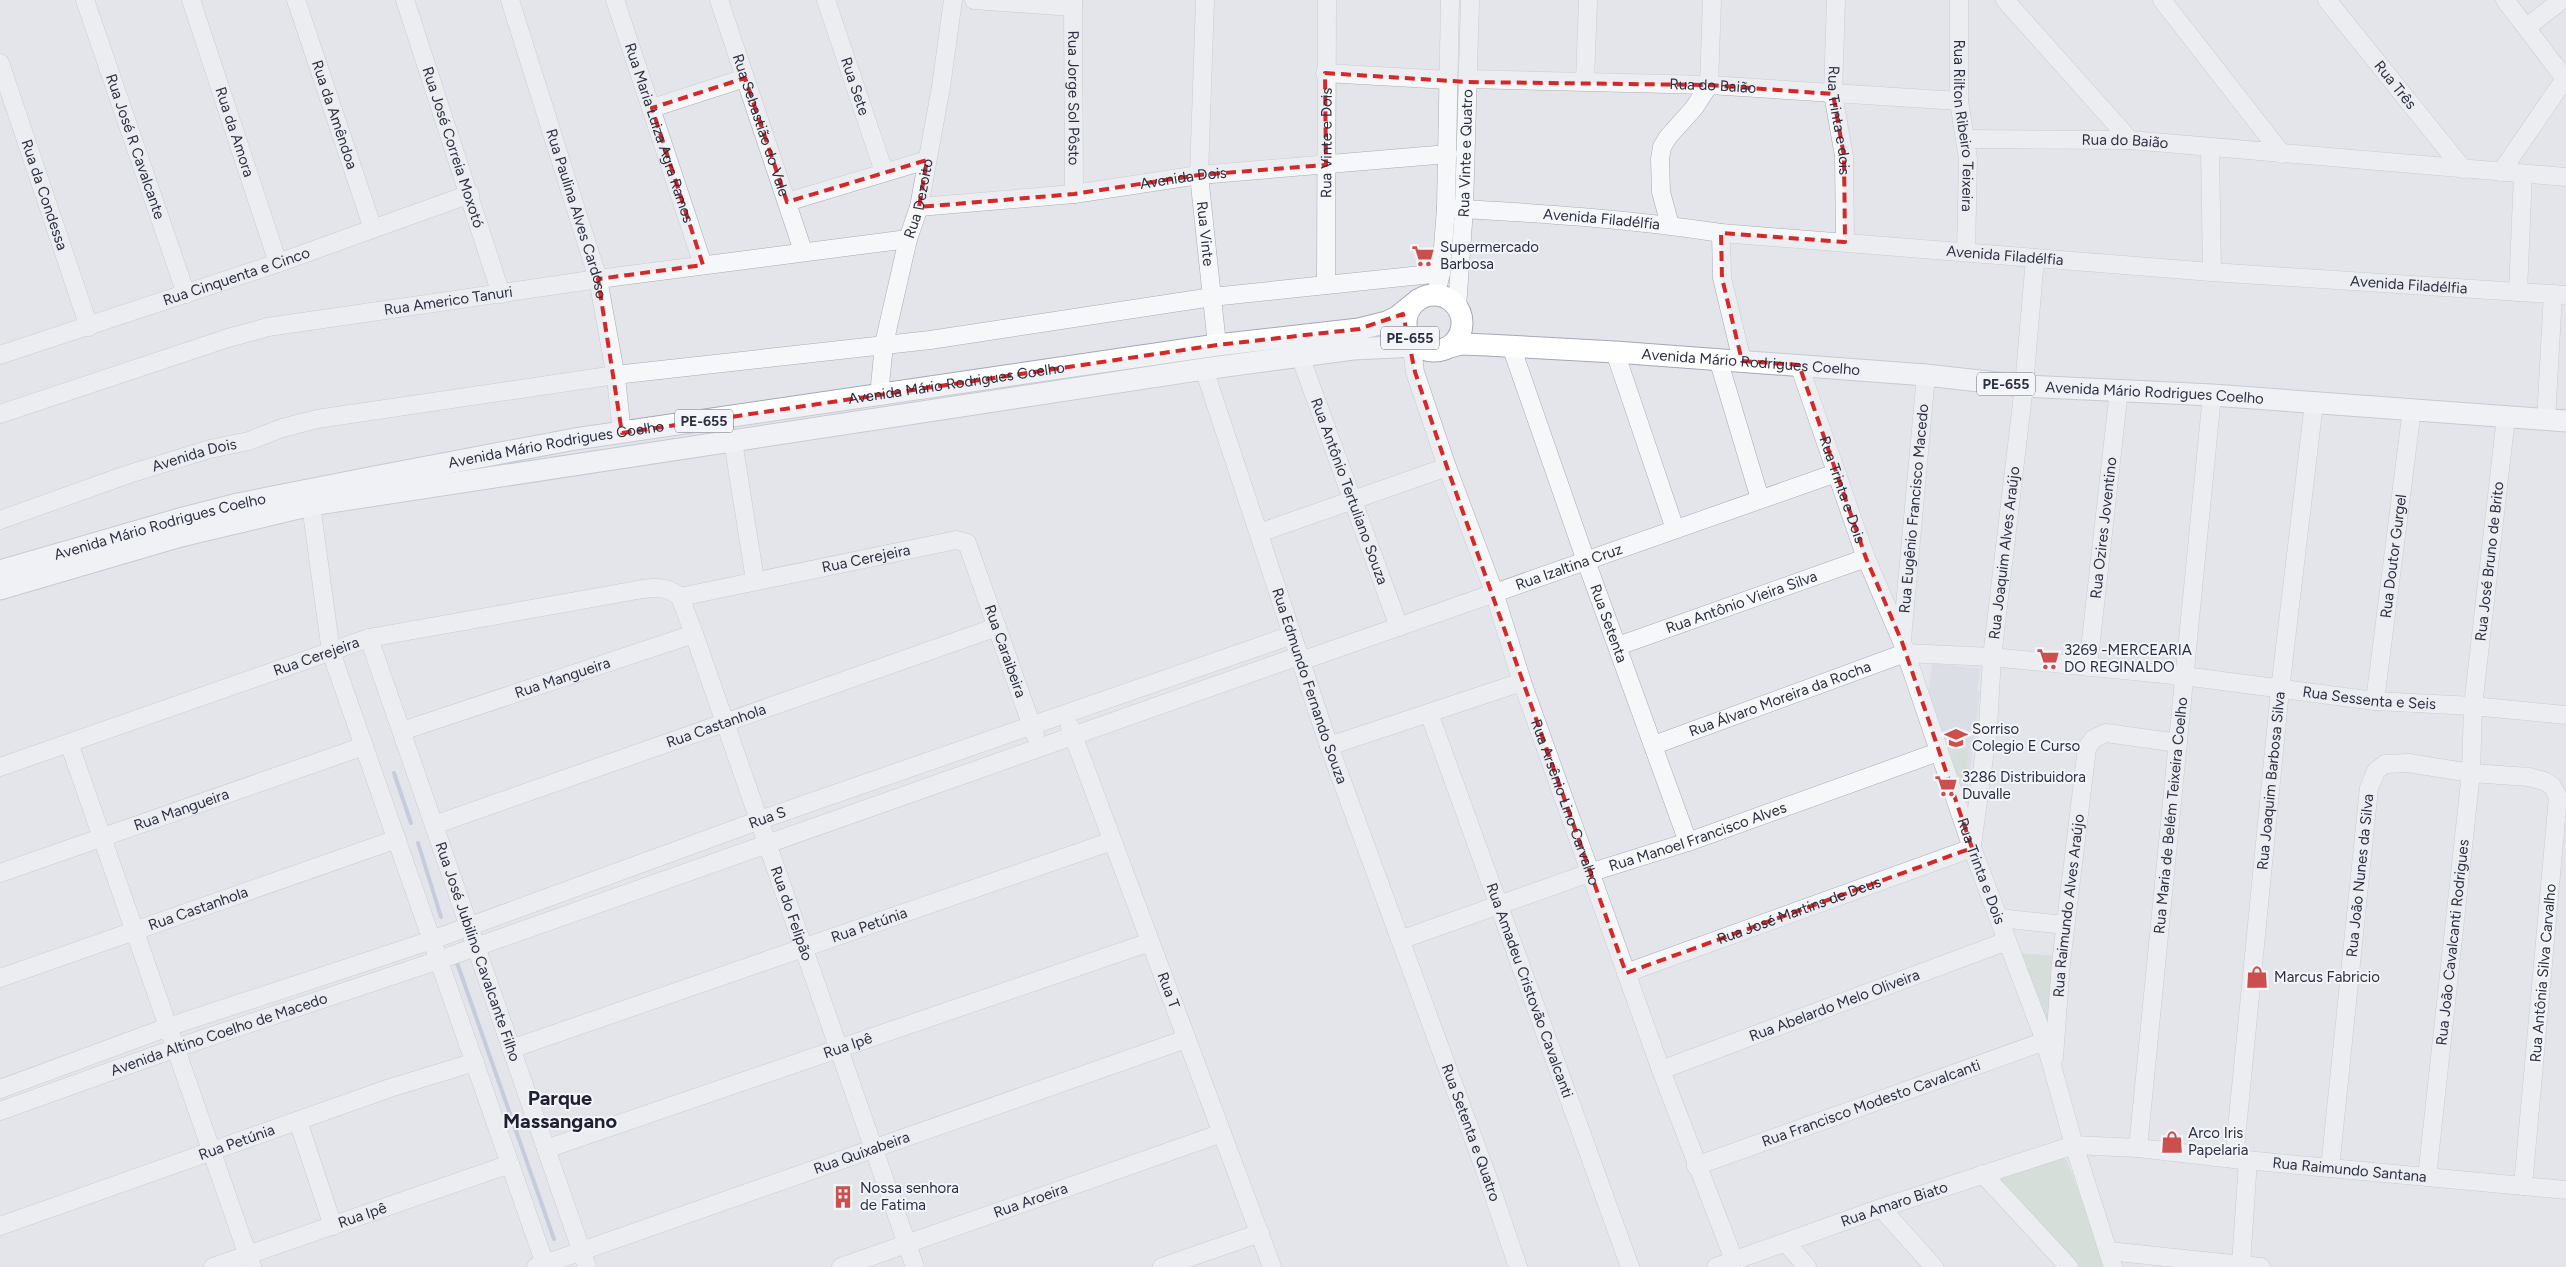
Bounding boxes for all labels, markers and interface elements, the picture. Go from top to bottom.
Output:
street label: Rua Jorge Sol Pôsto [1064,30,1083,166]
street label: Rua Rilton Ribeiro Teixeira [1950,39,1977,212]
street label: Rua Maria Luiza Agra Ramos [621,40,697,225]
street label: Rua Sebastião do Vale [729,51,793,199]
street label: Rua Sete [837,55,873,118]
street label: Rua Três [2370,57,2420,113]
street label: Rua da Amêndoa [308,58,361,172]
street label: Rua José Correia Moxotó [418,64,488,231]
street label: Rua Trinta e dois [1824,65,1853,175]
street label: Rua José R Cavalcante [102,72,169,222]
street label: Rua do Baião [1669,75,1757,97]
street label: Rua da Amora [211,85,258,179]
street label: Rua Vinte e Dois [1317,88,1336,198]
street label: Rua Vinte e Quatro [1454,89,1476,218]
street label: Rua Paulina Alves Cardoso [542,126,610,301]
street label: Rua do Baião [2081,131,2169,152]
street label: Rua da Condessa [17,137,71,252]
street label: Rua Dezoito [900,157,937,241]
street label: Avenida Dois [1139,164,1227,193]
street label: Rua Vinte [1193,200,1218,267]
street label: Avenida Filadélfia [1542,205,1661,234]
place label: Supermercado Barbosa [1440,238,1539,273]
street label: Avenida Filadélfia [1946,242,2064,269]
street label: Rua Cinquenta e Cinco [161,243,312,309]
supermarket icon: Supermercado Barbosa [1410,243,1436,269]
street label: Avenida Filadélfia [2350,272,2468,298]
street label: Rua Americo Tanuri [383,283,514,319]
road number: PE-655 [1381,326,1439,349]
street label: Avenida Mário Rodrigues Coelho [1641,345,1861,379]
street label: Avenida Mário Rodrigues Coelho [847,358,1066,408]
road number: PE-655 [1977,372,2035,396]
street label: Avenida Mário Rodrigues Coelho [2045,378,2265,408]
street label: Rua Antônio Tertuliano Souza [1307,395,1392,587]
street label: Rua Eugênio Francisco Macedo [1895,403,1932,614]
road number: PE-655 [675,410,733,432]
street label: Avenida Mário Rodrigues Coelho [447,417,666,472]
street label: Rua Trinta e Dois [1815,434,1869,546]
street label: Avenida Dois [150,435,238,475]
street label: Rua Ozires Joventino [2087,456,2120,600]
street label: Rua Joaquim Alves Araújo [1985,465,2023,641]
street label: Rua José Bruno de Brito [2471,480,2508,642]
street label: Avenida Mário Rodrigues Coelho [52,490,268,564]
street label: Rua Doutor Gurgel [2377,493,2410,619]
street label: Rua Izaltina Cruz [1513,540,1625,594]
street label: Rua Cerejeira [820,541,912,576]
street label: Rua Antônio Vieira Silva [1663,567,1820,637]
street label: Rua Setenta [1586,582,1631,665]
street label: Rua Edmundo Fernando Souza [1268,585,1351,786]
street label: Rua Caraibeira [981,602,1030,700]
street label: Rua Cerejeira [271,633,362,680]
place label: 3269 -MERCEARIA DO REGINALDO [2064,641,2192,676]
supermarket icon: 3269 -MERCEARIA DO REGINALDO [2035,646,2061,672]
street label: Rua Mangueira [512,653,612,702]
street label: Rua Álvaro Moreira da Rocha [1686,657,1873,740]
street label: Rua Sessenta e Seis [2301,683,2436,713]
street label: Rua Joaquim Barbosa Silva [2253,691,2289,871]
street label: Rua Maria de Belém Teixeira Coelho [2150,696,2191,935]
street label: Rua Castanhola [664,700,768,752]
street label: Rua Arsênio Lino Carvalho [1527,717,1603,888]
place label: Sorriso Colegio E Curso [1972,720,2081,755]
school or university icon: Sorriso Colegio E Curso [1943,725,1969,751]
place label: 3286 Distribuidora Duvalle [1962,768,2086,803]
supermarket icon: 3286 Distribuidora Duvalle [1933,773,1959,799]
street label: Rua Mangueira [131,785,231,835]
street label: Rua João Nunes da Silva [2343,793,2377,958]
street label: Rua Manoel Francisco Alves [1607,798,1789,875]
street label: Rua S [746,803,788,832]
street label: Rua Raimundo Alves Araújo [2049,813,2088,998]
street label: Rua Trinta e Dois [1953,815,2009,927]
street label: Rua João Cavalcanti Rodrigues [2432,838,2473,1047]
street label: Rua José Jubilino Cavalcante Filho [431,840,524,1064]
street label: Rua do Felipão [767,864,816,963]
street label: Rua José Martins de Deus [1715,873,1883,948]
street label: Rua Amadeu Cristovão Cavalcanti [1482,880,1577,1100]
street label: Rua Castanhola [146,883,250,934]
street label: Rua Antônia Silva Carvalho [2526,883,2560,1063]
street label: Rua Petúnia [829,904,910,947]
shop icon: Marcus Fabricio [2244,964,2270,990]
street label: Rua Abelardo Melo Oliveira [1747,965,1922,1045]
place label: Marcus Fabricio [2274,968,2380,986]
street label: Rua T [1153,970,1184,1012]
street label: Avenida Altino Coelho de Macedo [108,989,330,1080]
street label: Rua Ipê [821,1029,874,1062]
street label: Rua Francisco Modesto Cavalcanti [1759,1056,1983,1151]
street label: Rua Setenta e Quatro [1438,1061,1504,1204]
district label: Parque Massangano [503,1086,617,1133]
street label: Rua Petúnia [196,1121,277,1164]
place label: Arco Iris Papelaria [2188,1124,2248,1159]
street label: Rua Quixabeira [811,1128,912,1178]
shop icon: Arco Iris Papelaria [2159,1129,2185,1155]
street label: Rua Raimundo Santana [2272,1154,2428,1186]
street label: Rua Amaro Biato [1838,1178,1950,1231]
place label: Nossa senhora de Fatima [860,1179,959,1214]
street label: Rua Aroeira [991,1179,1070,1222]
building icon: Nossa senhora de Fatima [830,1184,856,1210]
street label: Rua Ipê [336,1198,389,1232]

